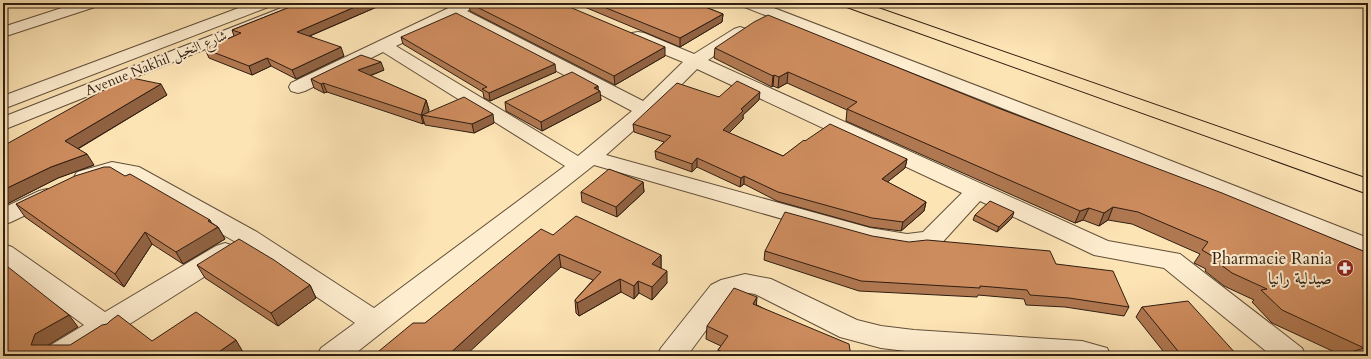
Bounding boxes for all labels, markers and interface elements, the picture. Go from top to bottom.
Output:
street label: Avenue Nakhil شارع النخيل [82,26,231,102]
place label: Pharmacie Rania صيدلية رانيا [1212,247,1333,290]
pharmacy icon: Pharmacie Rania صيدلية رانيا [1335,258,1355,278]

